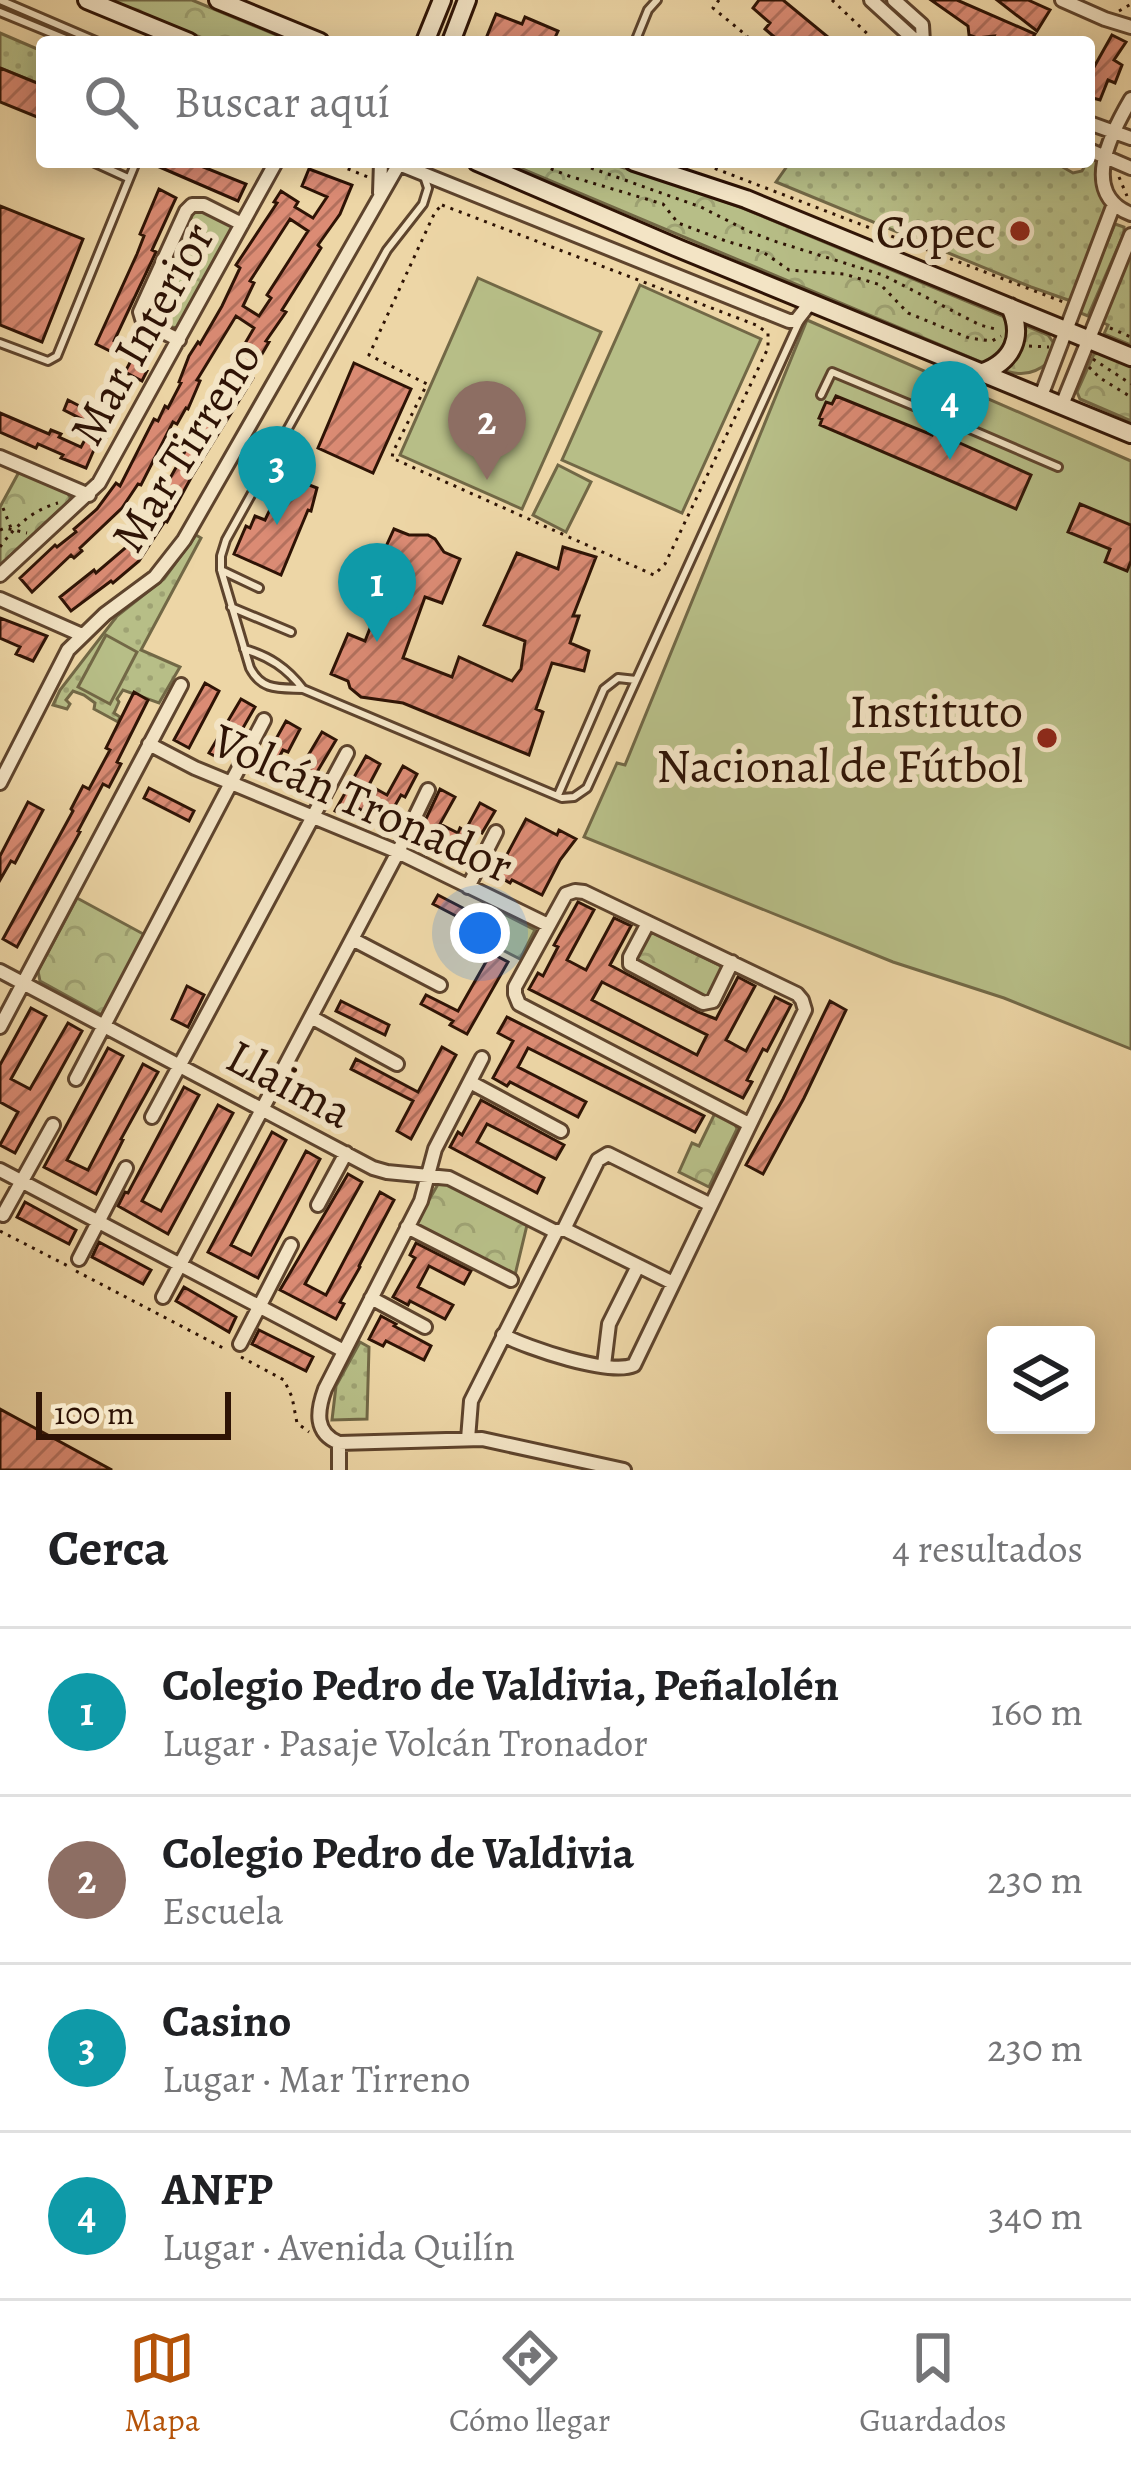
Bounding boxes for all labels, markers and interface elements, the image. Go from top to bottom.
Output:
search box [36,36,1095,168]
icon: search [78,69,144,135]
text: Buscar aquí [174,71,390,133]
place label: Copec [876,199,996,265]
street label: Mar Interior [54,210,230,457]
marker: Copec [1007,218,1033,244]
street label: Mar Tirreno [95,329,277,564]
pin: 4 [911,361,989,460]
pin: 2 [448,381,526,480]
pin: 3 [238,426,316,525]
pin: 1 [338,543,416,642]
place label: Instituto Nacional de Fútbol [656,678,1023,799]
street label: Volcán Tronador [201,707,523,899]
marker: Instituto Nacional de Fútbol [1034,725,1060,751]
your location [450,903,510,963]
street label: Llaima [215,1023,365,1145]
map controls [987,1326,1095,1434]
button: layers [987,1326,1095,1434]
scale bar [36,1386,231,1439]
text: 100 m [54,1390,134,1435]
text: Cerca [48,1513,169,1583]
text: 4 resultados [892,1522,1083,1575]
text: Colegio Pedro de Valdivia, Peñalolén [162,1654,839,1716]
text: 1 [80,1685,94,1738]
text: 160 m [991,1685,1083,1738]
text: Lugar · Pasaje Volcán Tronador [162,1716,648,1769]
text: Colegio Pedro de Valdivia [162,1822,634,1884]
text: 2 [78,1853,96,1906]
text: 230 m [987,1853,1083,1906]
text: Escuela [162,1884,284,1937]
text: Casino [162,1990,291,2052]
text: 3 [79,2021,95,2074]
text: 230 m [987,2021,1083,2074]
text: Lugar · Mar Tirreno [162,2052,471,2105]
text: ANFP [162,2158,273,2220]
text: 4 [78,2189,96,2242]
text: 340 m [988,2189,1083,2242]
text: Lugar · Avenida Quilín [162,2220,515,2273]
tab: Mapa [124,2325,200,2442]
tab: Cómo llegar [449,2325,610,2442]
tab: Guardados [859,2325,1007,2442]

